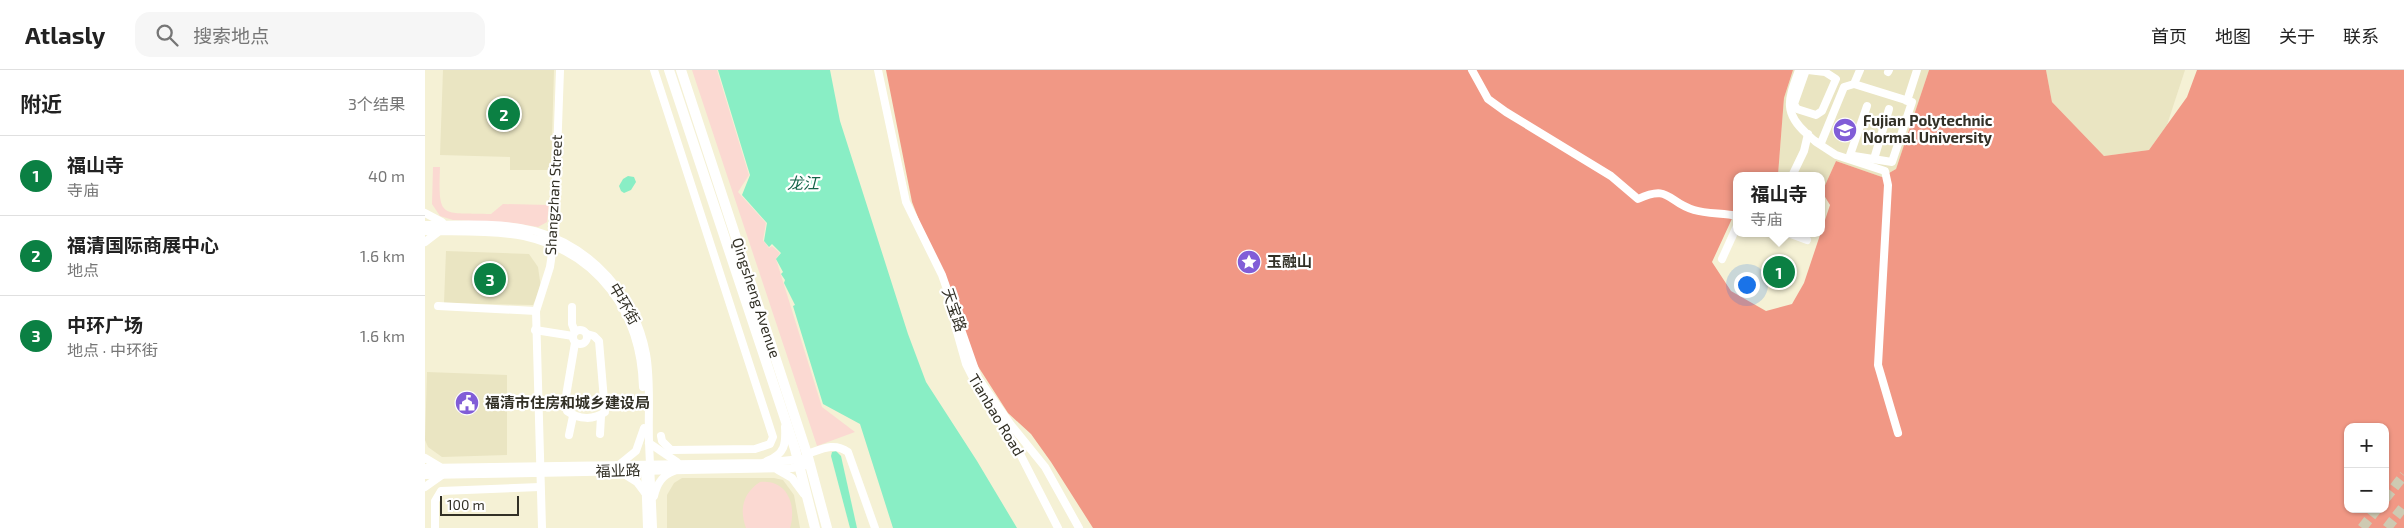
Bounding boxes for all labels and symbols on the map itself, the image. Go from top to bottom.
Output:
pin: 2 [488,95,520,133]
place label: Fujian Polytechnic Normal University [1863,111,1993,147]
school or university icon: Fujian Polytechnic Normal University [1832,117,1858,143]
street label: Shangzhan Street [541,134,565,256]
water label: 龙江 [787,173,821,192]
street label: Qingsheng Avenue [728,235,785,360]
place icon: 玉融山 [1236,249,1262,275]
place label: 玉融山 [1267,252,1312,270]
pin: 1 [1763,253,1795,291]
pin: 3 [474,260,506,298]
your location [1734,272,1760,298]
street label: 中环街 [606,280,644,327]
street label: 天宝路 [939,285,971,334]
street label: Tianbao Road [965,370,1028,459]
public building icon: 福清市住房和城乡建设局 [454,390,480,416]
place label: 福清市住房和城乡建设局 [485,393,650,411]
street label: 福业路 [595,460,641,480]
scale bar [440,493,519,516]

